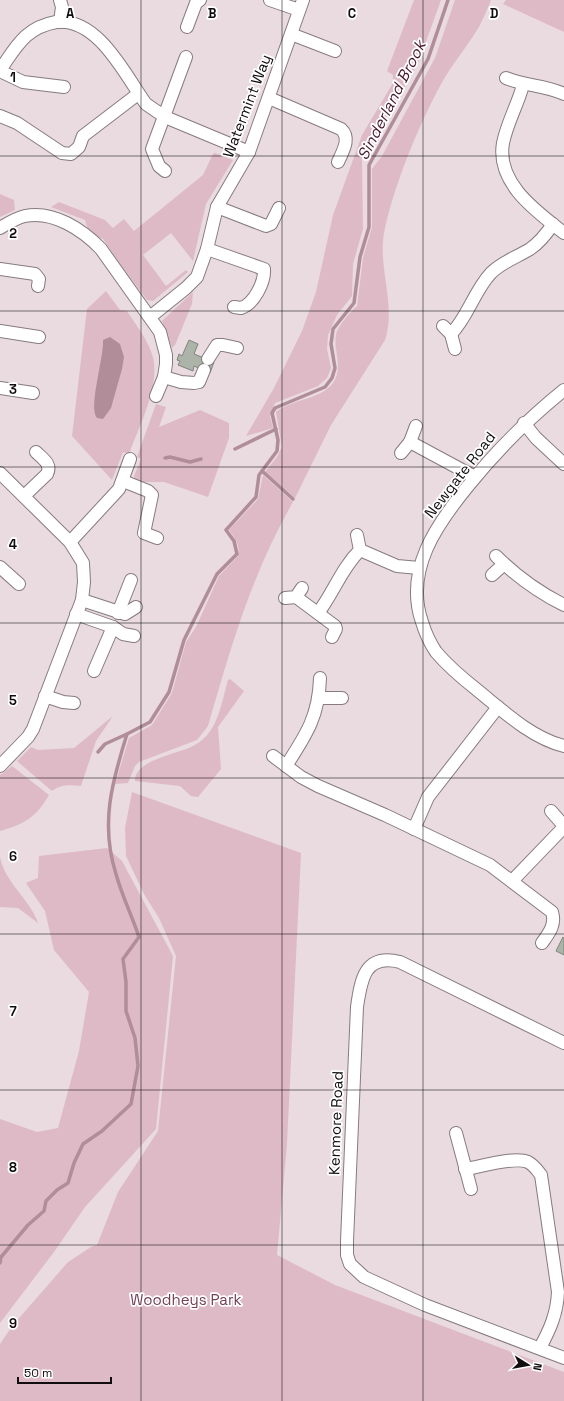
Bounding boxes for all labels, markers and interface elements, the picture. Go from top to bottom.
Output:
text: A [66,5,75,22]
text: B [208,5,217,22]
text: C [348,5,356,22]
text: D [490,5,499,22]
water label: Sinderland Brook [352,35,432,164]
street label: Watermint Way [218,51,275,160]
text: 1 [10,69,16,86]
text: 2 [9,225,17,242]
text: 3 [9,381,17,398]
street label: Newgate Road [420,428,499,522]
text: 4 [9,536,17,553]
text: 5 [9,692,17,709]
text: 6 [9,848,17,865]
text: 7 [9,1003,17,1020]
street label: Kenmore Road [324,1071,347,1175]
text: 8 [9,1159,17,1176]
park label: Woodheys Park [130,1290,242,1309]
text: 9 [9,1315,17,1332]
north arrow [508,1345,548,1385]
scale bar [18,1359,111,1385]
text: N [530,1362,545,1372]
text: 50 m [24,1365,52,1381]

